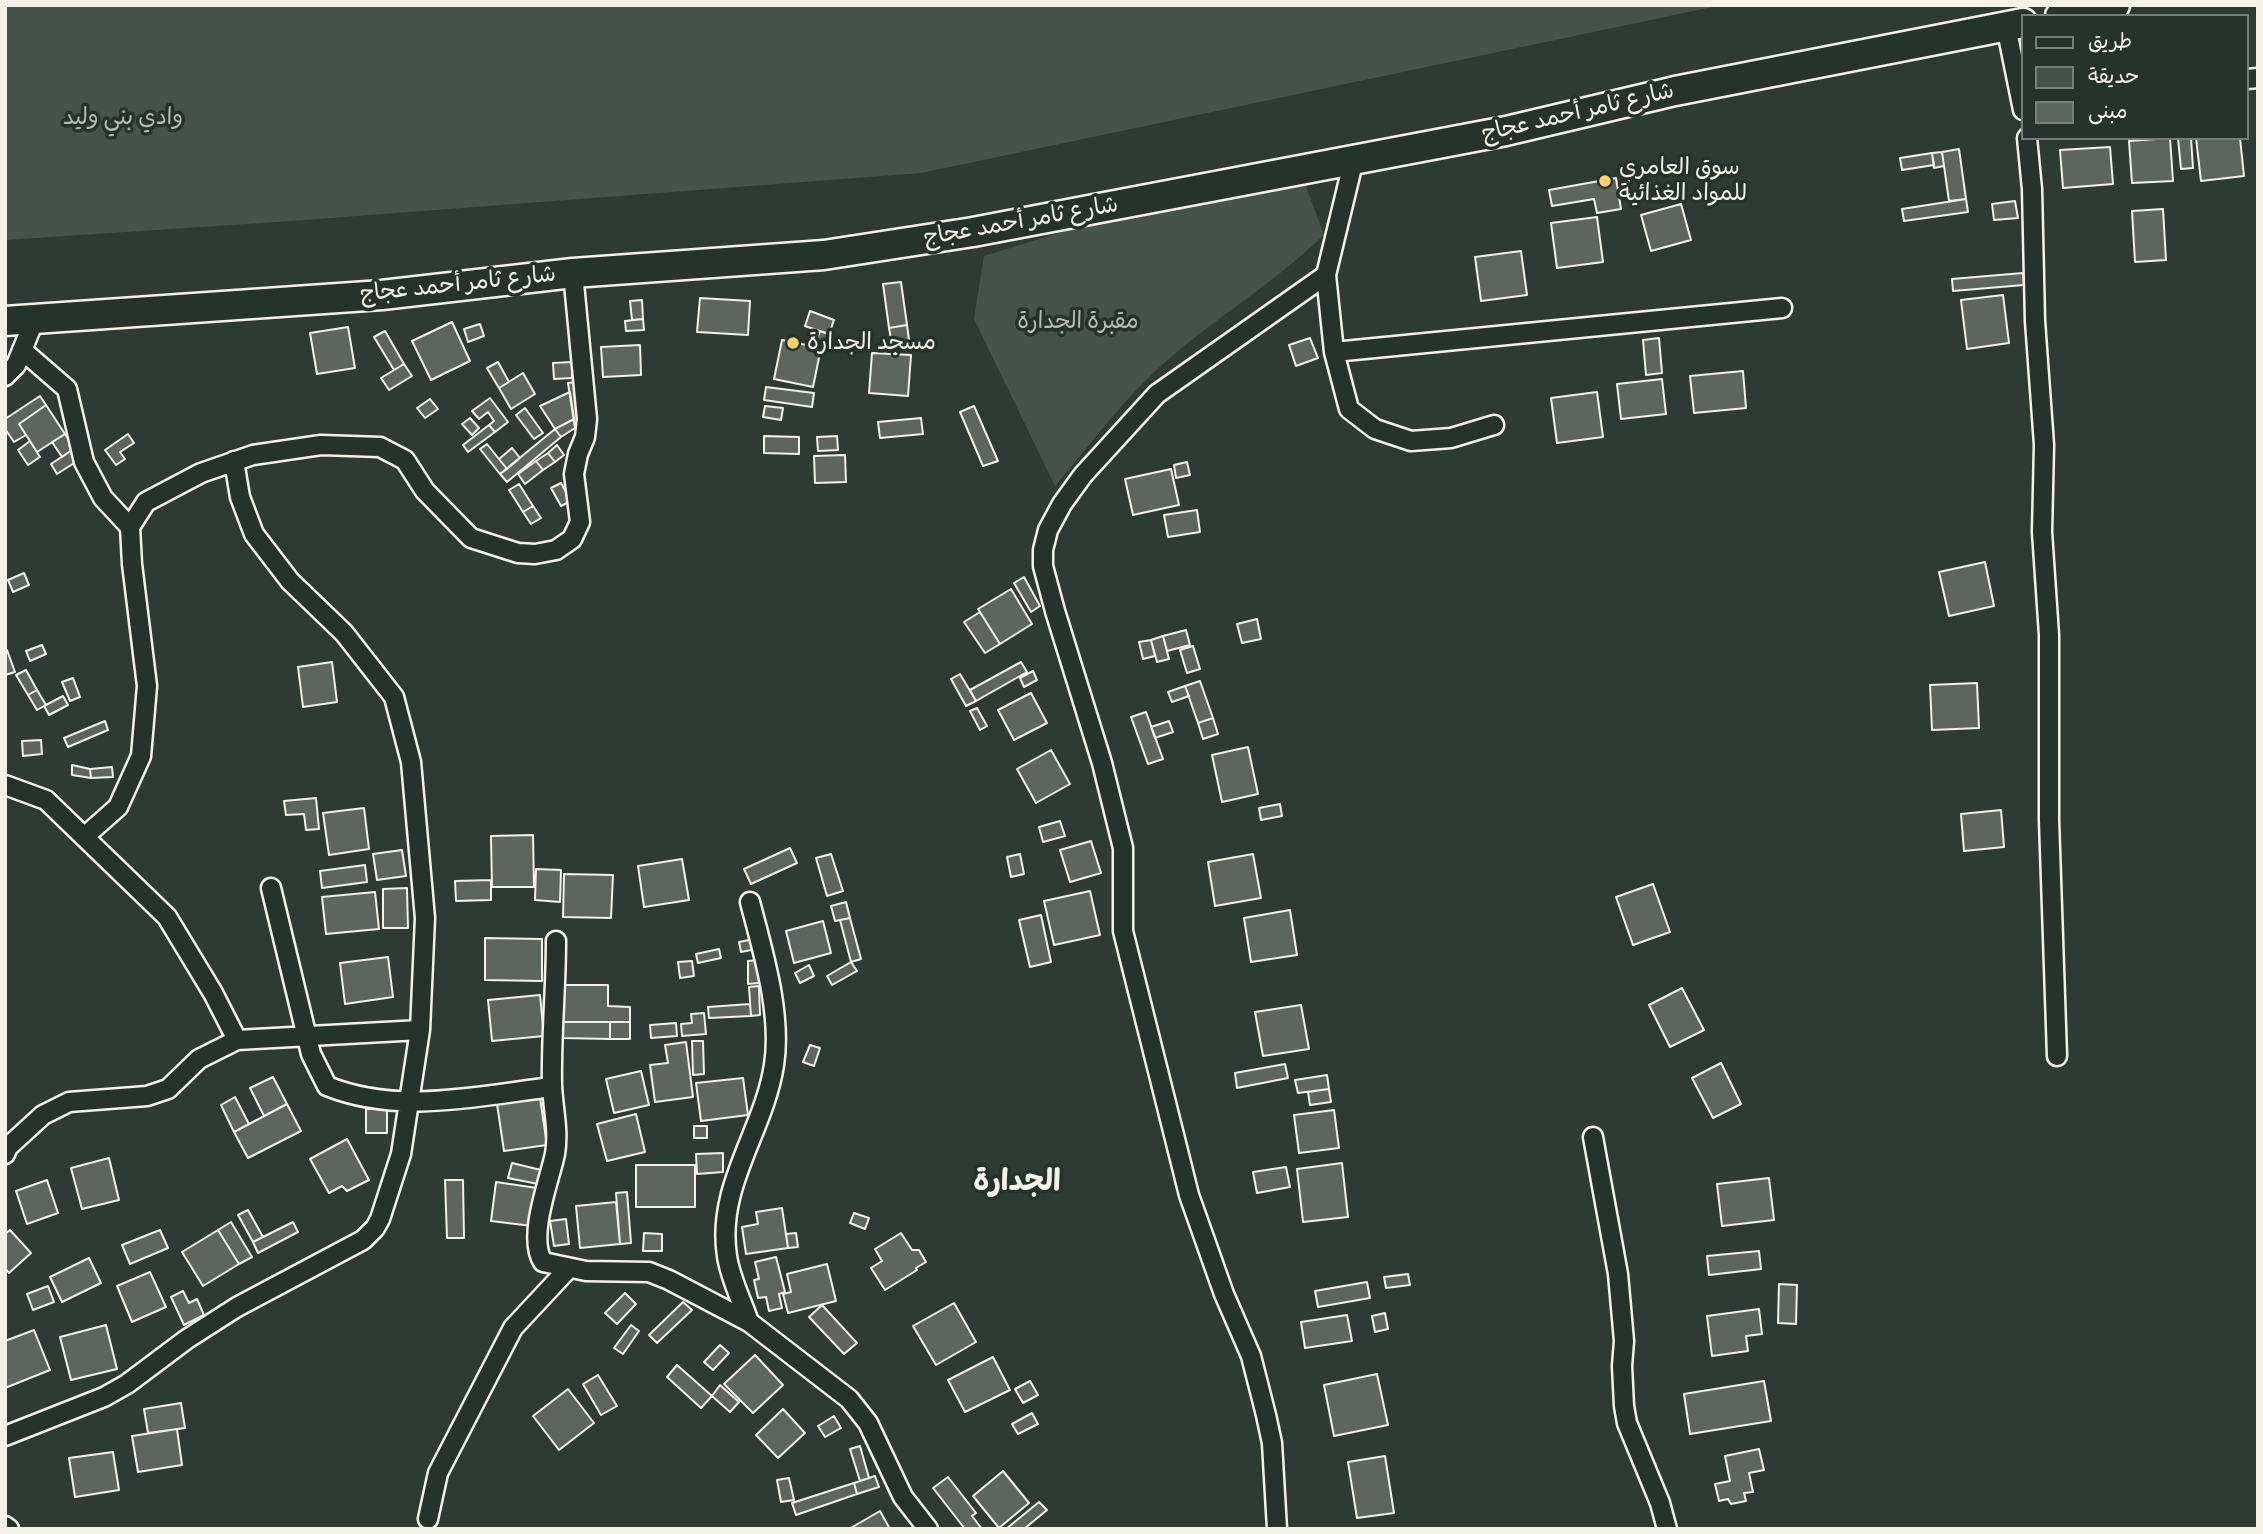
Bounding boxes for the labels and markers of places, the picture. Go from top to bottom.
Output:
place label: سوق العامري للمواد الغذائية [1619,154,1747,208]
marker: سوق العامري للمواد الغذائية [1597,173,1613,189]
place label: مسجد الجدارة [807,329,936,357]
marker: مسجد الجدارة [785,335,801,351]

